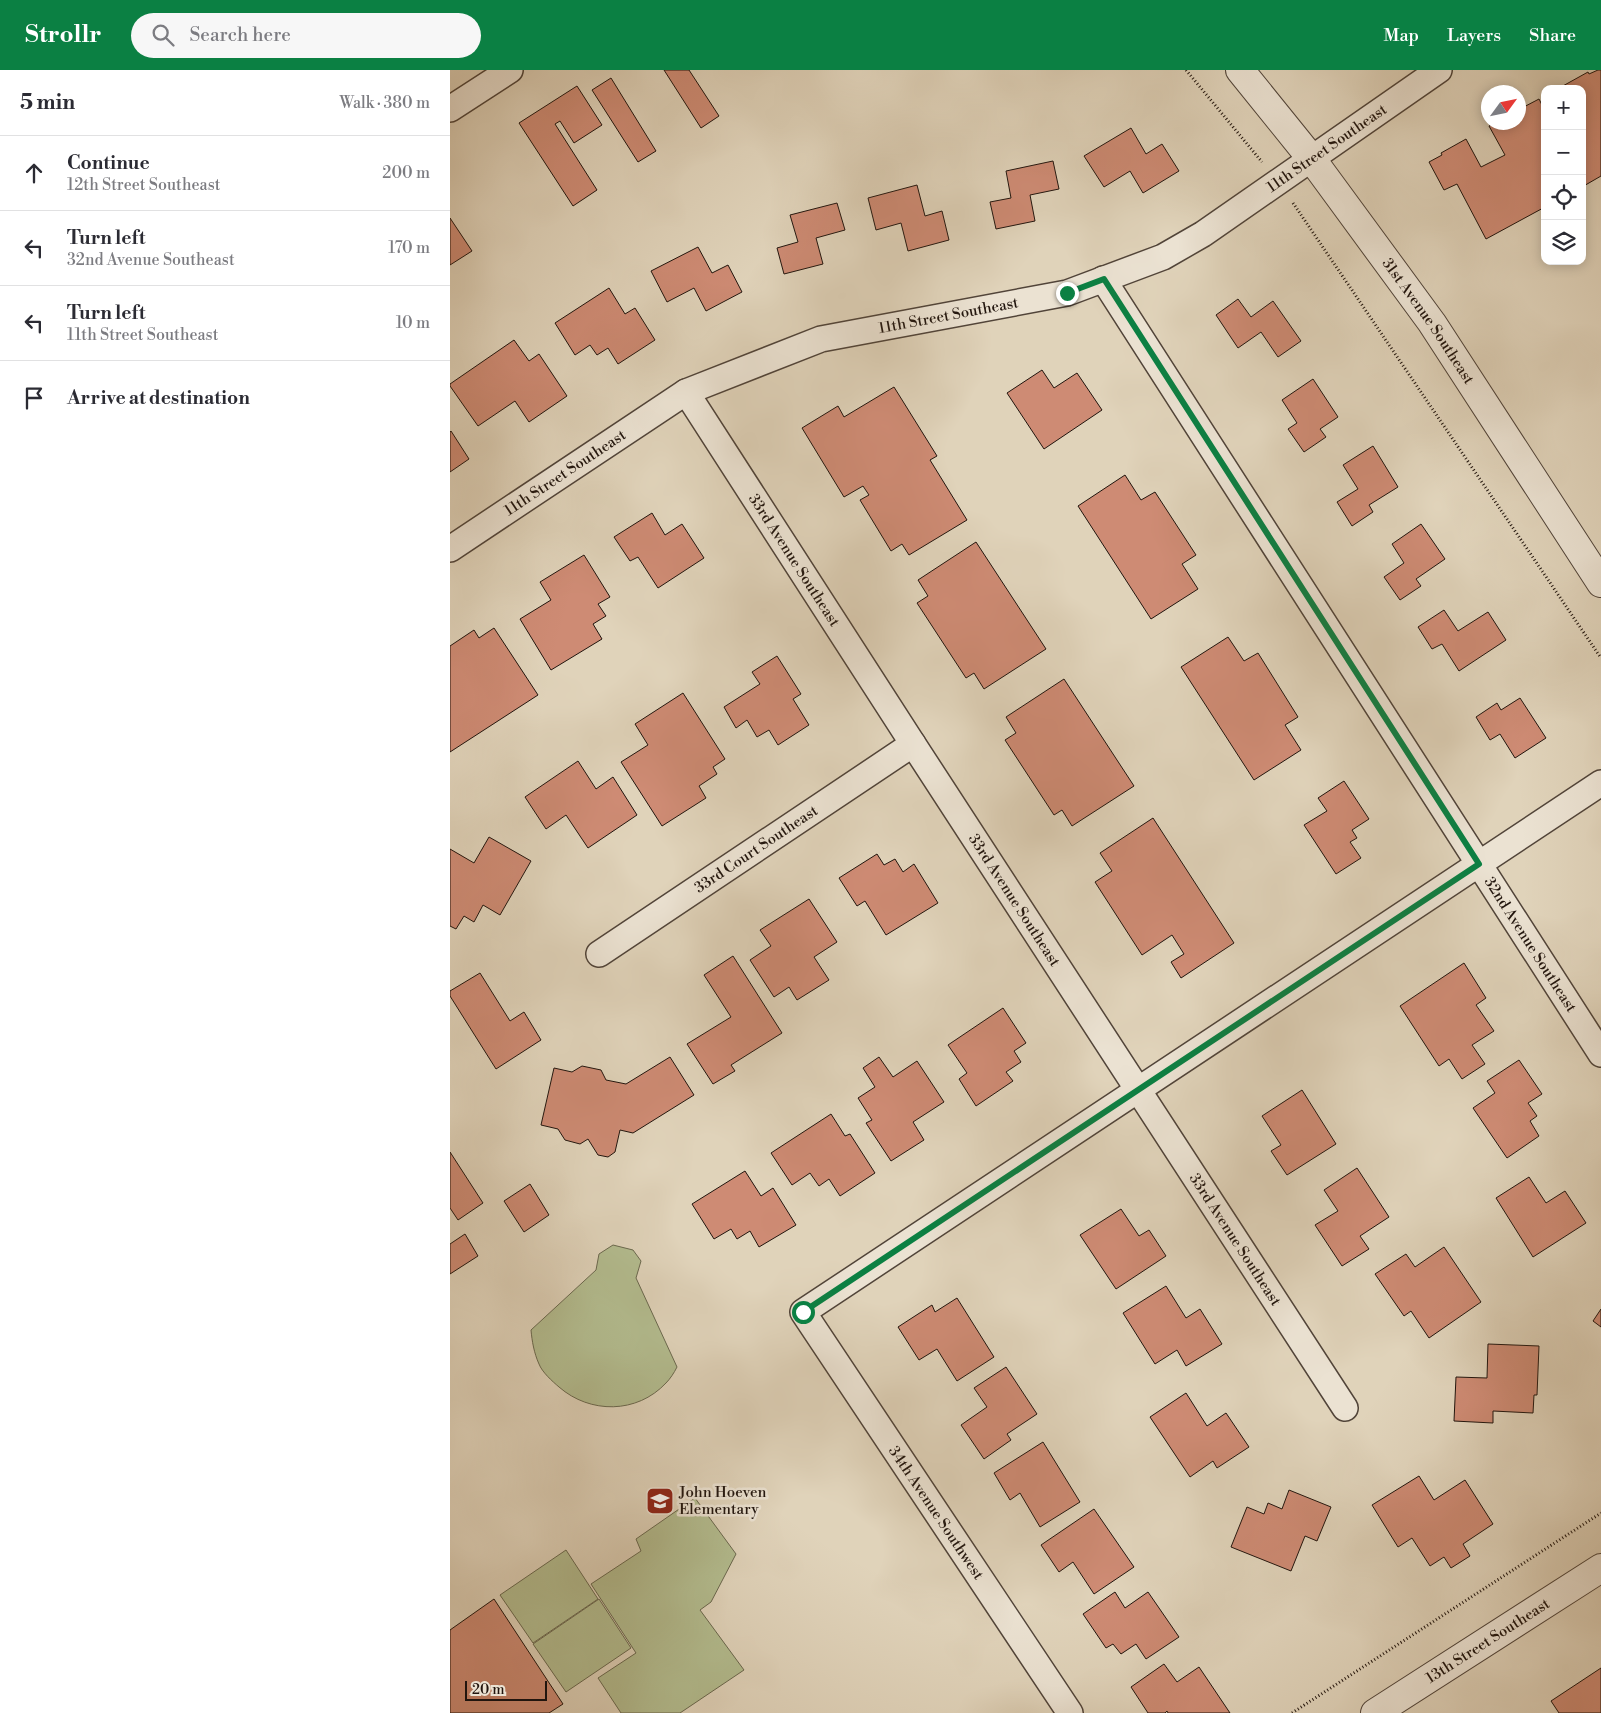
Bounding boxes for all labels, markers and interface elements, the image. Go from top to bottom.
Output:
search box [131,13,481,58]
text: Strollr [25,20,101,50]
icon: search [149,21,177,49]
text: Search here [189,23,291,47]
text: Map [1384,24,1419,47]
text: Layers [1447,24,1501,47]
text: Share [1529,24,1576,47]
north arrow [1481,85,1526,130]
map controls [1541,85,1586,265]
button: + [1541,85,1586,130]
text: 5 min [20,90,75,116]
text: Walk · 380 m [340,93,430,113]
street label: 11th Street Southeast [1263,99,1391,196]
button: − [1541,130,1586,175]
text: Continue [67,151,150,175]
icon: ahead [20,159,48,187]
text: 200 m [382,163,430,183]
text: 12th Street Southeast [67,175,220,195]
button: locate [1541,175,1586,220]
button: layers [1541,220,1586,265]
text: Turn left [67,226,146,250]
icon: left [20,234,48,262]
text: 170 m [388,238,430,258]
text: 32nd Avenue Southeast [67,250,235,270]
street label: 31st Avenue Southeast [1378,254,1479,388]
route end [1056,282,1079,305]
street label: 11th Street Southeast [877,293,1021,338]
text: Turn left [67,301,146,325]
icon: left [20,309,48,337]
text: 10 m [396,313,430,333]
text: 11th Street Southeast [67,325,218,345]
icon: arrive [20,384,48,412]
text: Arrive at destination [67,386,250,410]
street label: 11th Street Southeast [500,425,630,520]
street label: 33rd Avenue Southeast [745,490,845,631]
street label: 33rd Court Southeast [691,800,822,897]
street label: 33rd Avenue Southeast [964,830,1065,971]
street label: 32nd Avenue Southeast [1480,873,1581,1016]
street label: 33rd Avenue Southeast [1185,1170,1286,1310]
route start [792,1301,815,1324]
street label: 34th Avenue Southwest [884,1442,988,1584]
place label: John Hoeven Elementary [678,1483,767,1519]
school or university icon: John Hoeven Elementary [645,1486,675,1516]
street label: 13th Street Southeast [1422,1594,1554,1687]
scale bar [465,1678,548,1701]
text: 20 m [472,1681,504,1699]

